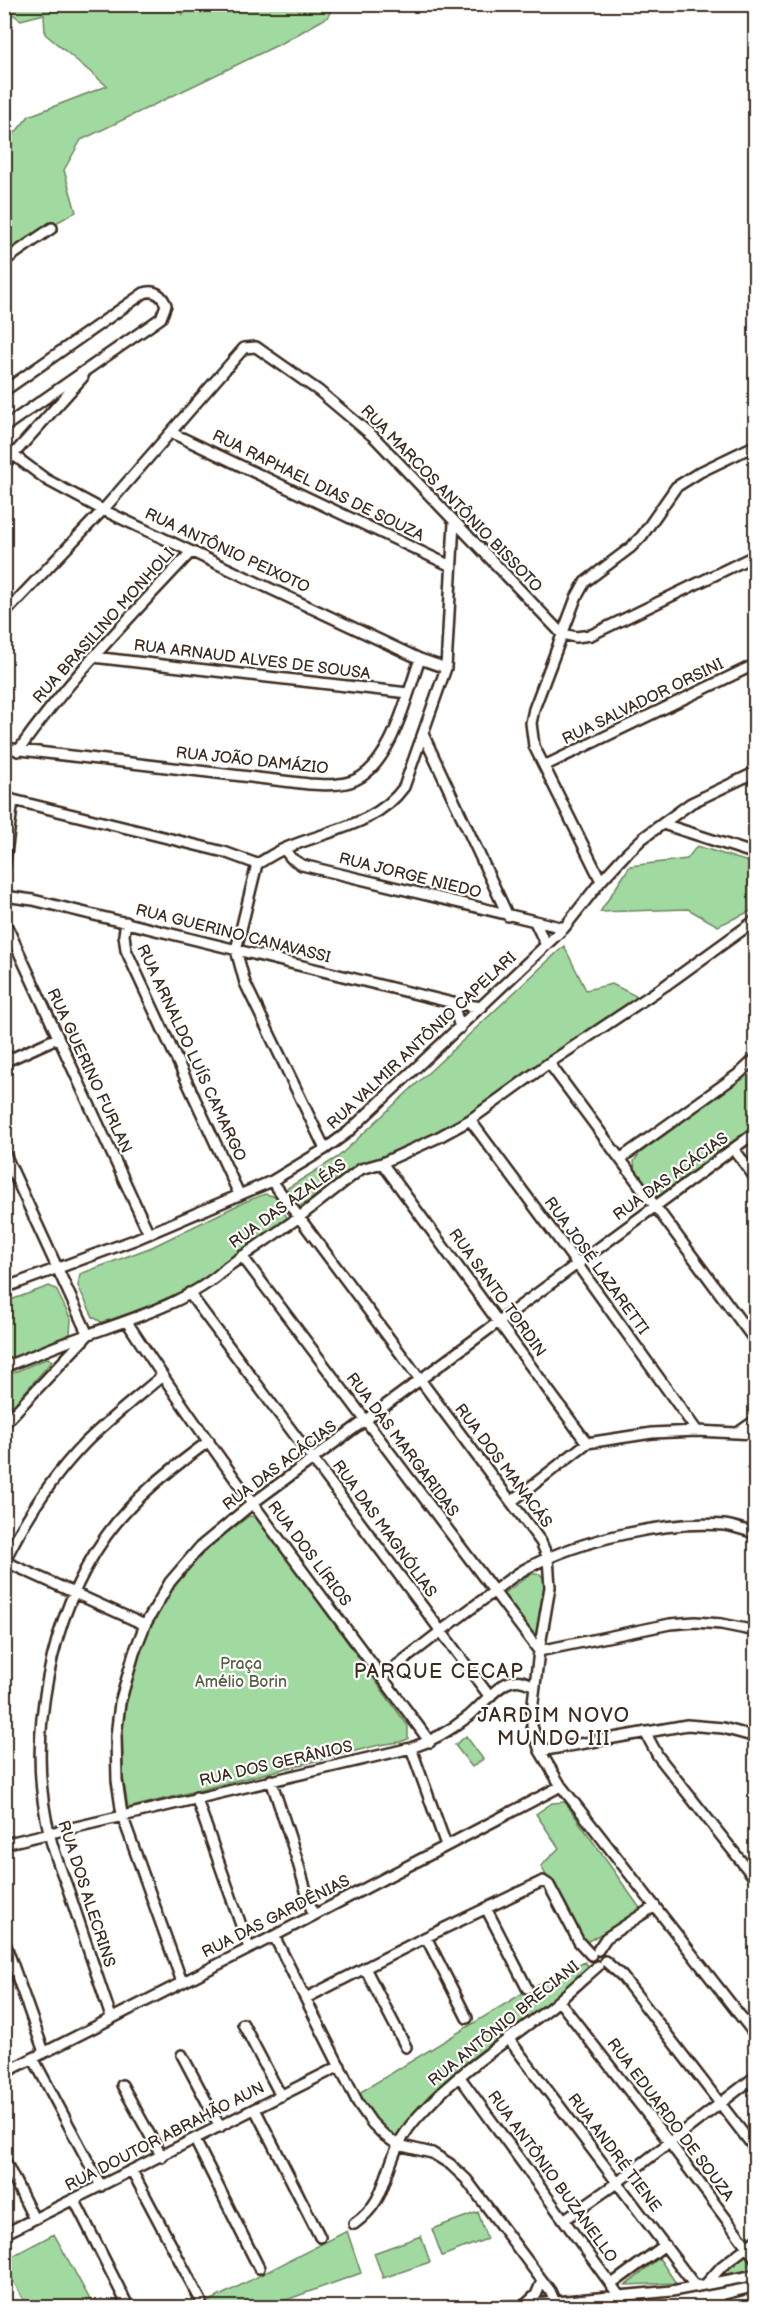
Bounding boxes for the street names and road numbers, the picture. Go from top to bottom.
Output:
street label: RUA MARCOS ANTÔNIO BISSOTO [356,400,547,597]
street label: RUA RAPHAEL DIAS DE SOUZA [209,426,427,546]
street label: RUA ANTÔNIO PEIXOTO [142,503,313,598]
street label: RUA BRASILINO MONHOLI [29,544,179,708]
street label: RUA ARNAUD ALVES DE SOUSA [133,636,372,684]
street label: RUA SALVADOR ORSINI [559,655,727,749]
street label: RUA JOÃO DAMÁZIO [175,742,329,778]
street label: RUA JORGE NIEDO [337,849,483,903]
street label: RUA GUERINO CANAVASSI [134,901,332,967]
street label: RUA ARNALDO LUÍS CAMARGO [132,941,252,1164]
street label: RUA VALMIR ANTÔNIO CAPELARI [322,947,520,1134]
street label: RUA GUERINO FURLAN [42,986,136,1156]
street label: RUA DAS ACÁCIAS [609,1127,732,1225]
street label: RUA DAS AZALÉAS [225,1154,350,1253]
street label: RUA JOSÉ LAZARETTI [540,1192,654,1338]
street label: RUA SANTO TORDIN [444,1225,550,1361]
street label: RUA DAS MARGARIDAS [342,1369,462,1521]
street label: RUA DOS MANACÁS [450,1399,557,1532]
street label: RUA DAS ACÁCIAS [218,1415,341,1515]
street label: RUA DAS MAGNÓLIAS [328,1456,442,1601]
street label: RUA DOS LÍRIOS [263,1496,356,1610]
street label: RUA DOS GERÂNIOS [197,1735,354,1791]
street label: RUA DOS ALECRINS [53,1818,119,1970]
street label: RUA DAS GARDÊNIAS [198,1870,353,1963]
street label: RUA ANTÔNIO BRECIANI [423,1956,583,2091]
street label: RUA EDUARDO DE SOUZA [603,2035,738,2205]
street label: RUA DOUTOR ABRAHÃO AUN [62,2077,268,2196]
street label: RUA ANTÔNIO BUZANELLO [483,2086,622,2267]
street label: RUA ANDRÉ TIENE [563,2089,666,2216]

